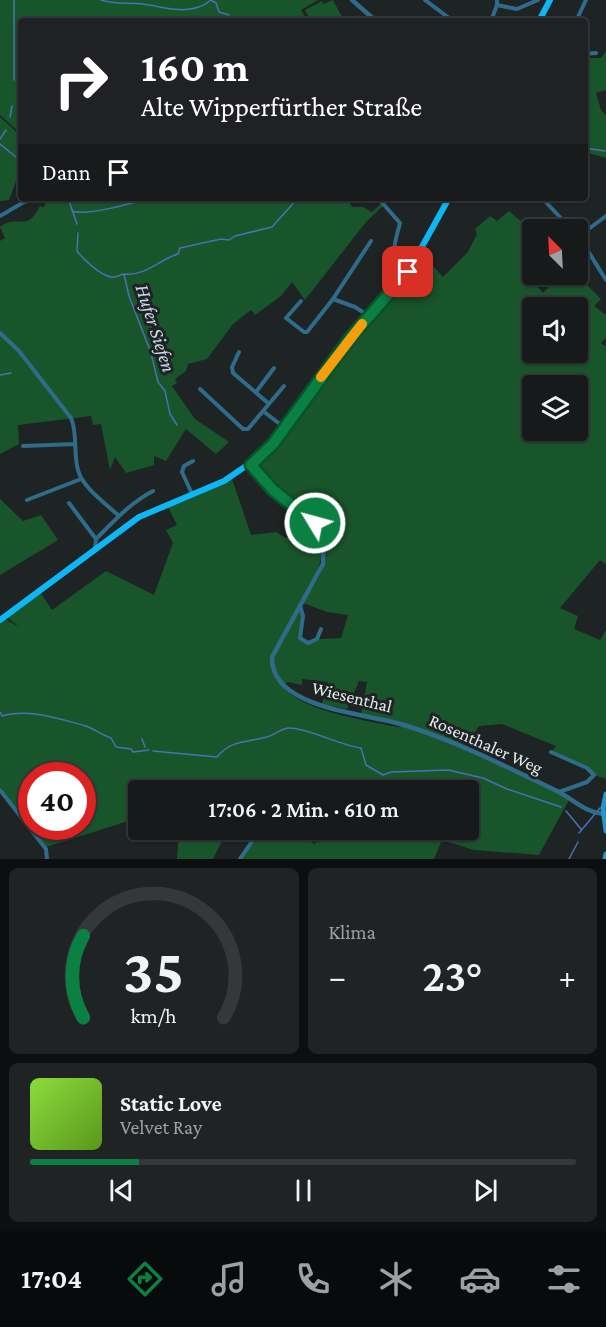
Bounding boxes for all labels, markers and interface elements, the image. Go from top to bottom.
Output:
icon: right [42,42,120,120]
text: 160 m [141,43,249,90]
text: Alte Wipperfürther Straße [141,92,422,122]
icon: arrive [102,156,135,189]
text: Dann [42,160,90,185]
north arrow [522,219,588,285]
map controls [522,219,588,441]
pin [382,246,433,297]
icon: arrive [391,255,424,288]
water label: Hufer Siefen [130,281,181,375]
button: sound [522,297,588,363]
button: layers [522,375,588,441]
position arrow [283,491,347,555]
street label: Wiesenthal [310,677,395,717]
street label: Rosenthaler Weg [426,710,546,778]
speed limit sign: 40 [18,762,96,840]
text: 17:06 · 2 Min. · 610 m [208,797,399,822]
text: Klima [329,921,376,943]
text: 35 [123,936,184,1005]
text: 23° [422,951,482,1001]
text: − [329,958,346,995]
text: + [559,958,576,995]
text: km/h [131,1004,177,1028]
text: Static Love [120,1091,222,1116]
text: Velvet Ray [120,1116,202,1138]
icon: previous [105,1174,138,1207]
icon: pause [287,1174,320,1207]
icon: next [469,1174,502,1207]
icon: directions [124,1258,166,1300]
icon: music [208,1258,250,1300]
icon: phone [292,1258,334,1300]
icon: climate [375,1258,417,1300]
icon: car [459,1258,501,1300]
icon: filters [543,1258,585,1300]
text: 17:04 [21,1264,82,1294]

